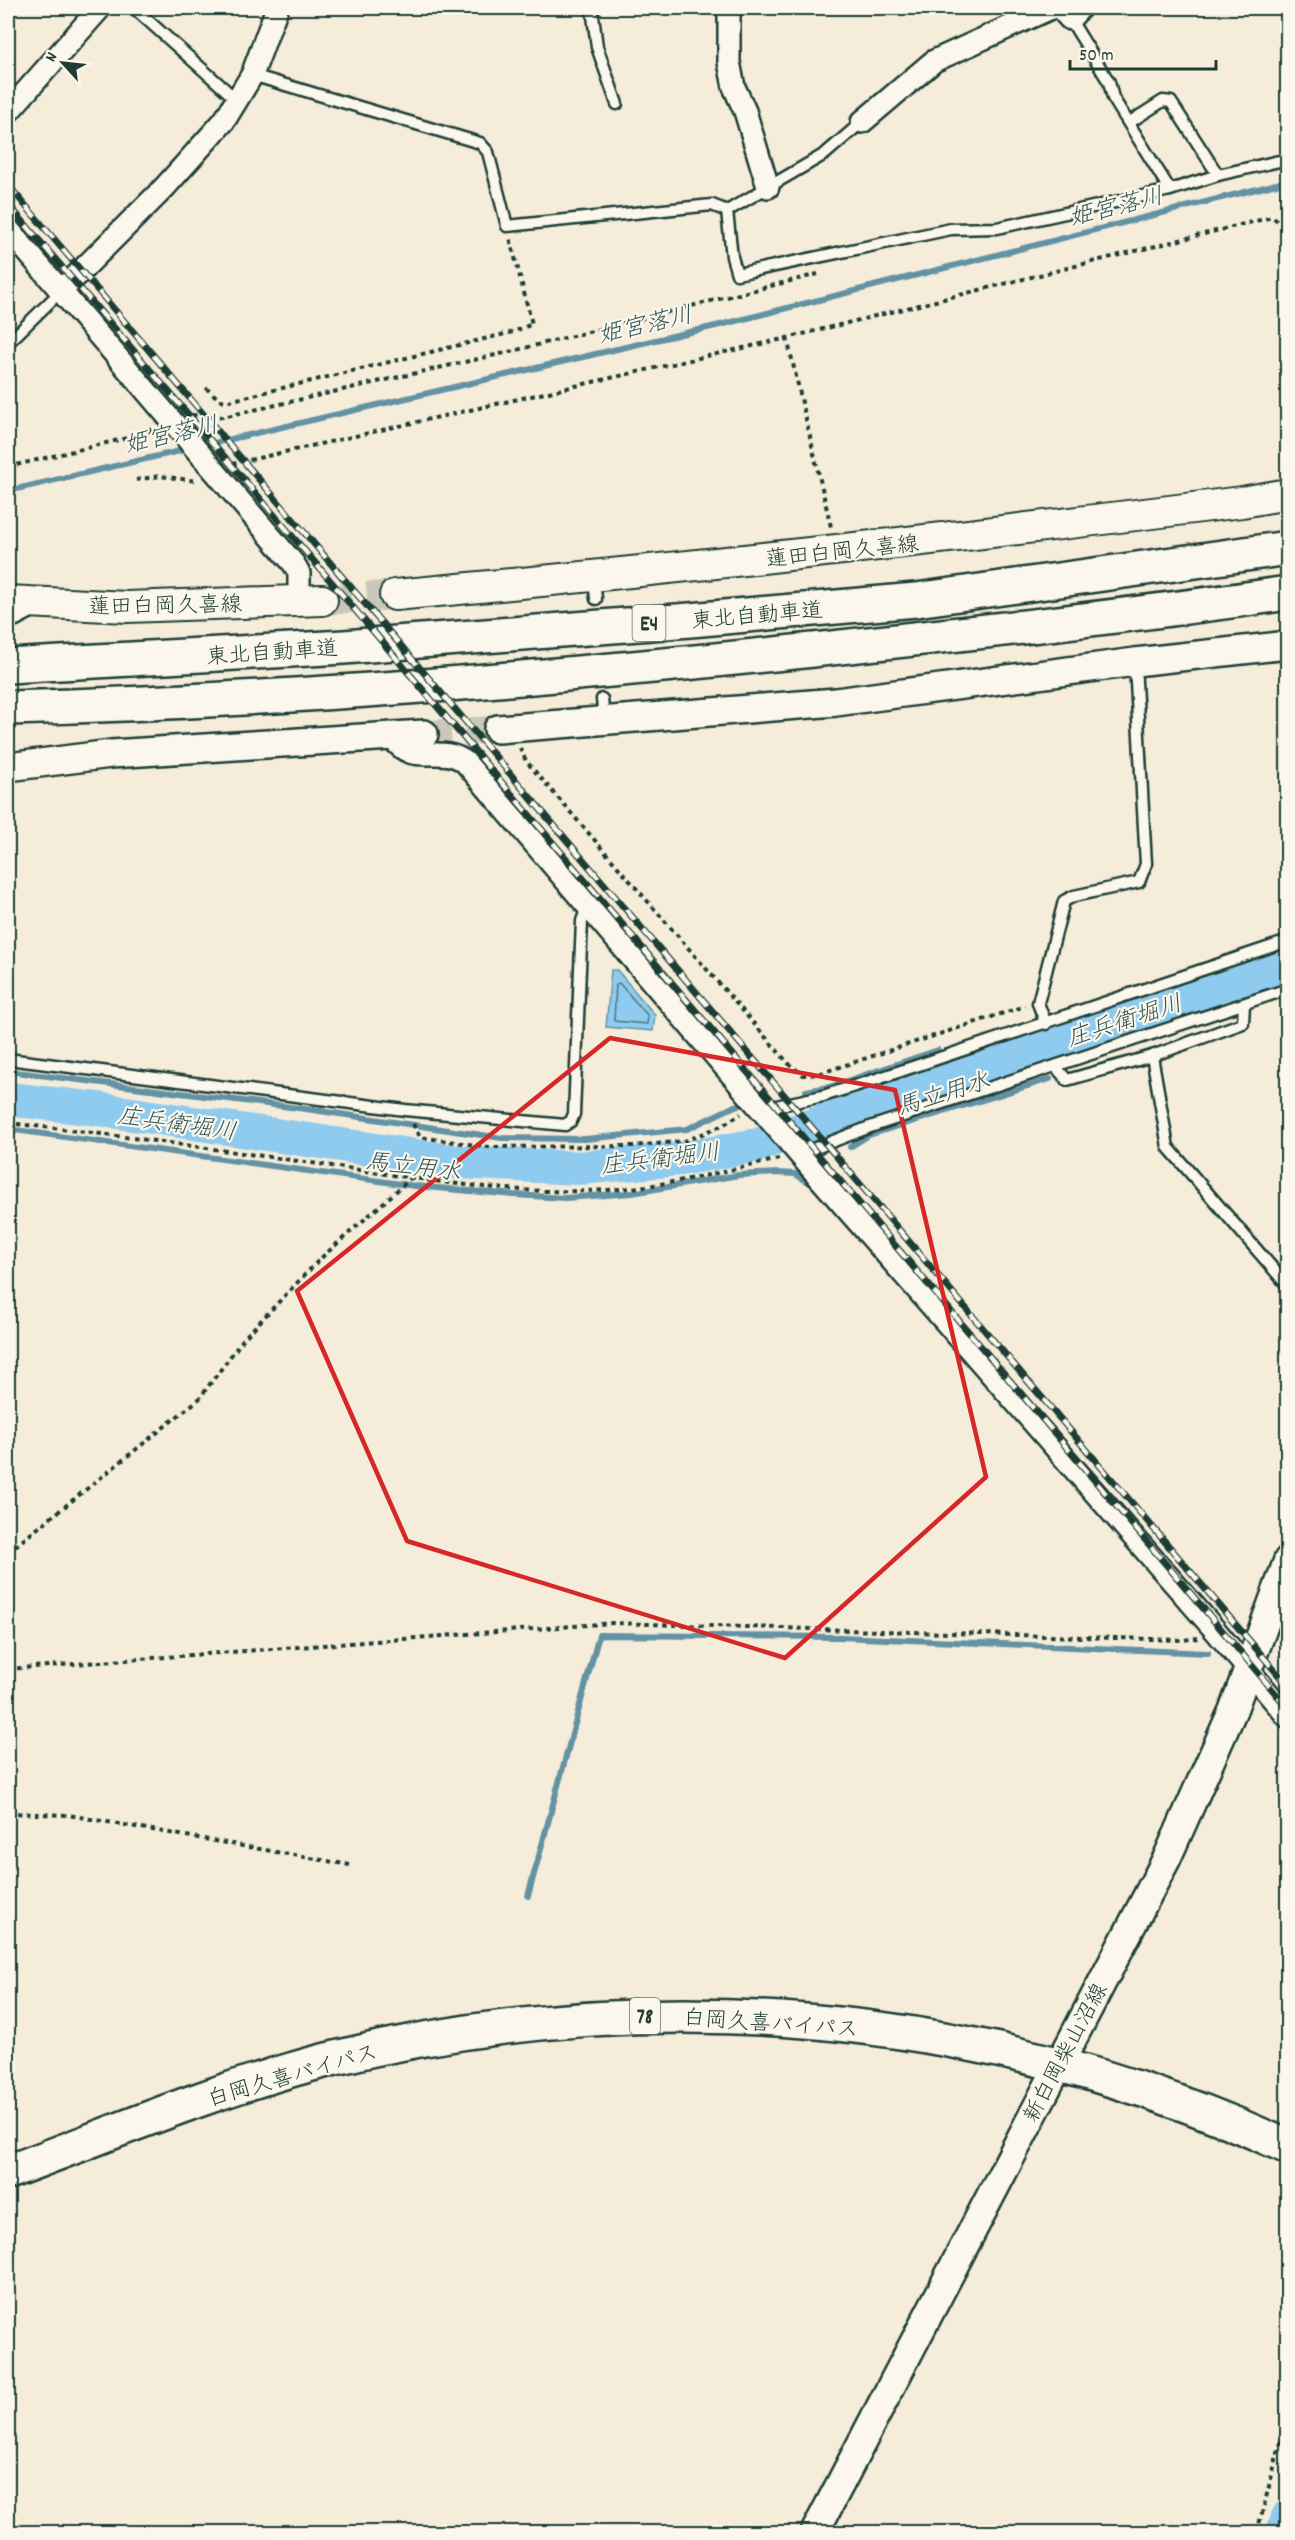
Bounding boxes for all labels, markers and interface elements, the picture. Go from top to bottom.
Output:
north arrow [33,33,93,93]
scale bar [1070,33,1216,71]
text: 50 m [1079,44,1114,69]
text: N [40,48,64,66]
water label: 姫宮落川 [1066,181,1167,237]
water label: 姫宮落川 [595,300,696,354]
water label: 姫宮落川 [121,410,222,464]
street label: 蓮田白岡久喜線 [764,530,921,577]
street label: 蓮田白岡久喜線 [88,591,242,624]
street label: 東北自動車道 [690,596,824,639]
road number: E4 [632,605,666,641]
street label: 東北自動車道 [205,634,339,675]
water label: 庄兵衛堀川 [1063,988,1187,1058]
water label: 馬立用水 [893,1066,995,1126]
water label: 庄兵衛堀川 [115,1101,238,1151]
water label: 庄兵衛堀川 [599,1137,722,1185]
water label: 馬立用水 [363,1146,462,1192]
street label: 新白岡柴山沼線 [1017,1978,1117,2129]
road number: 78 [630,1998,660,2034]
street label: 白岡久喜バイパス [682,2004,859,2047]
street label: 白岡久喜バイパス [204,2038,382,2116]

